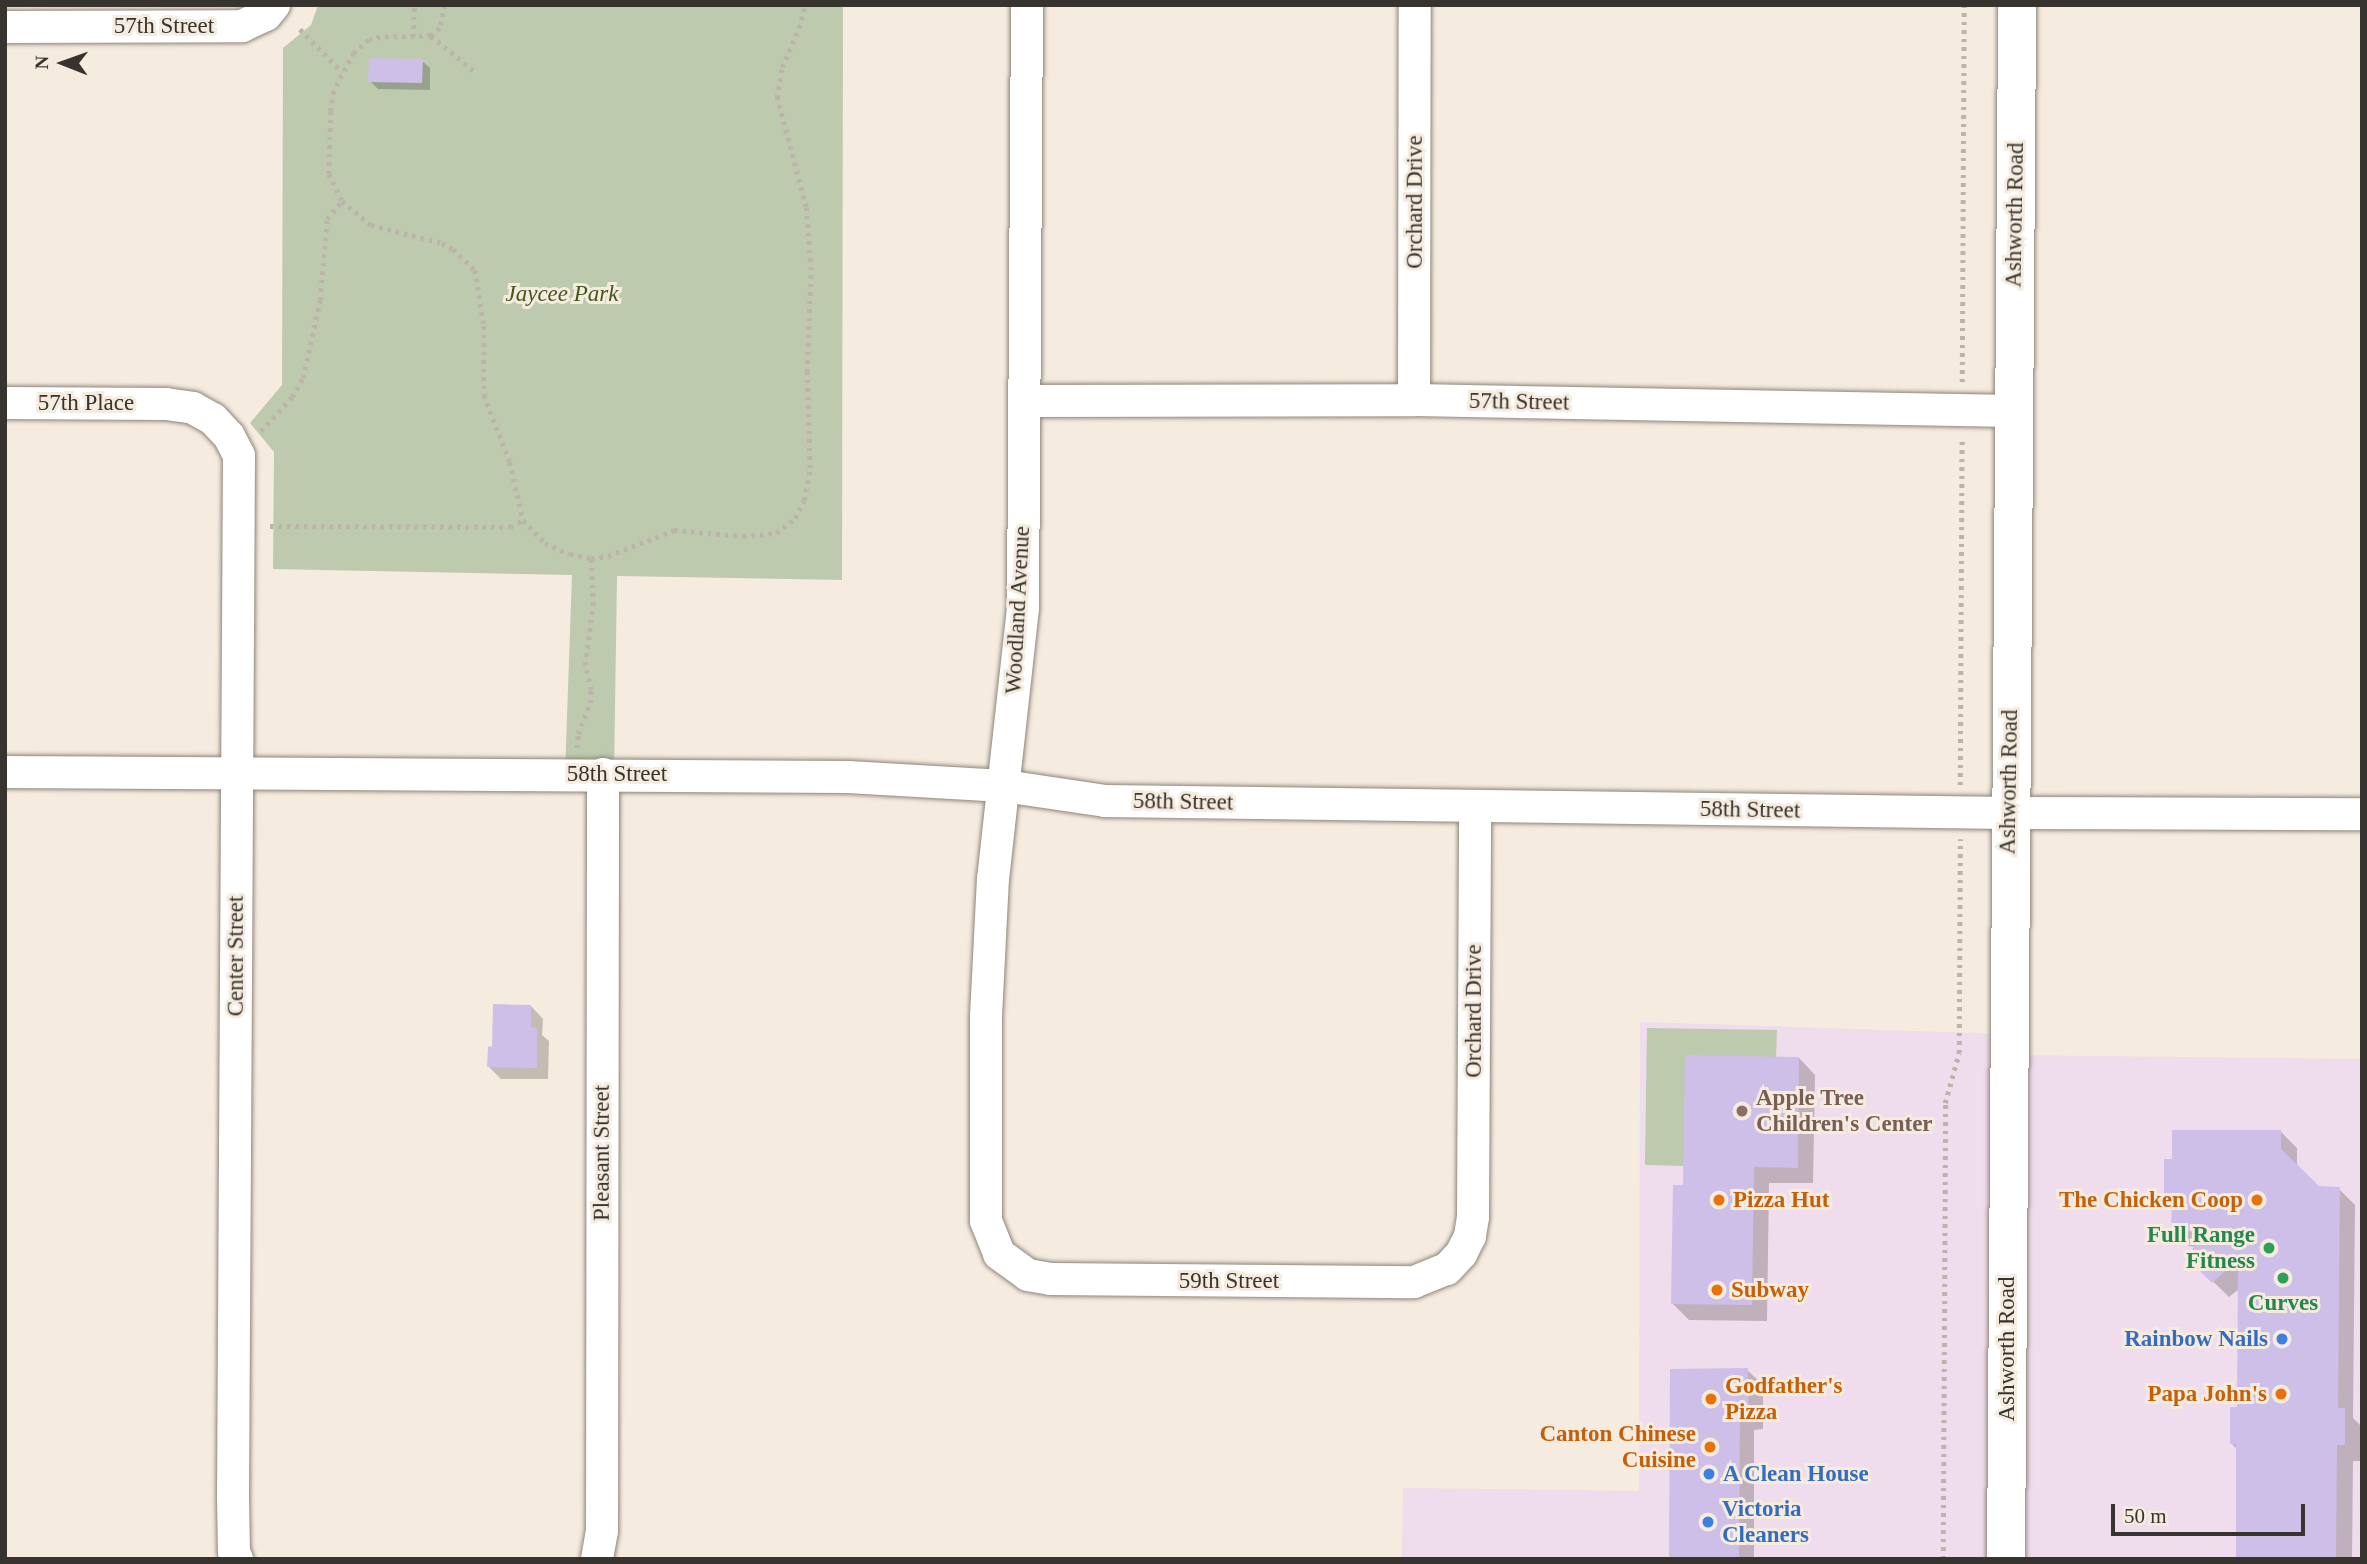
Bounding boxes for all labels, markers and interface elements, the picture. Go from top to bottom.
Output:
street label: 57th Street [114,12,214,40]
north arrow [28,28,98,98]
text: N [31,56,52,70]
street label: Orchard Drive [1401,135,1429,269]
street label: Ashworth Road [2000,142,2030,288]
park label: Jaycee Park [505,280,619,308]
street label: 57th Street [1469,387,1569,417]
street label: 57th Place [38,389,134,417]
street label: Woodland Avenue [1000,525,1036,695]
street label: Ashworth Road [1994,709,2024,855]
street label: 58th Street [567,760,667,788]
street label: 58th Street [1133,787,1233,817]
street label: 58th Street [1700,795,1800,825]
street label: Center Street [222,896,250,1016]
street label: Orchard Drive [1460,944,1488,1078]
place label: Apple Tree Children's Center [1756,1084,1933,1138]
street label: Pleasant Street [588,1085,616,1221]
marker: Apple Tree Children's Center [1734,1103,1750,1119]
place label: Pizza Hut [1733,1186,1829,1214]
place label: The Chicken Coop [2059,1186,2243,1214]
marker: Pizza Hut [1711,1192,1727,1208]
marker: The Chicken Coop [2249,1192,2265,1208]
place label: Full Range Fitness [2147,1221,2255,1275]
marker: Full Range Fitness [2261,1240,2277,1256]
street label: 59th Street [1179,1267,1279,1295]
marker: Curves [2275,1270,2291,1286]
place label: Subway [1731,1276,1809,1304]
street label: Ashworth Road [1993,1276,2021,1422]
marker: Subway [1709,1282,1725,1298]
place label: Curves [2248,1289,2318,1317]
place label: Rainbow Nails [2124,1325,2268,1353]
marker: Rainbow Nails [2274,1331,2290,1347]
place label: Godfather's Pizza [1725,1372,1843,1426]
place label: Papa John's [2147,1380,2267,1408]
marker: Papa John's [2273,1386,2289,1402]
marker: Godfather's Pizza [1703,1391,1719,1407]
place label: Canton Chinese Cuisine [1539,1420,1696,1474]
marker: Canton Chinese Cuisine [1702,1439,1718,1455]
place label: A Clean House [1723,1460,1870,1488]
marker: A Clean House [1701,1466,1717,1482]
scale bar [2115,1490,2309,1534]
place label: Victoria Cleaners [1722,1495,1809,1549]
text: 50 m [2124,1504,2167,1528]
marker: Victoria Cleaners [1700,1514,1716,1530]

